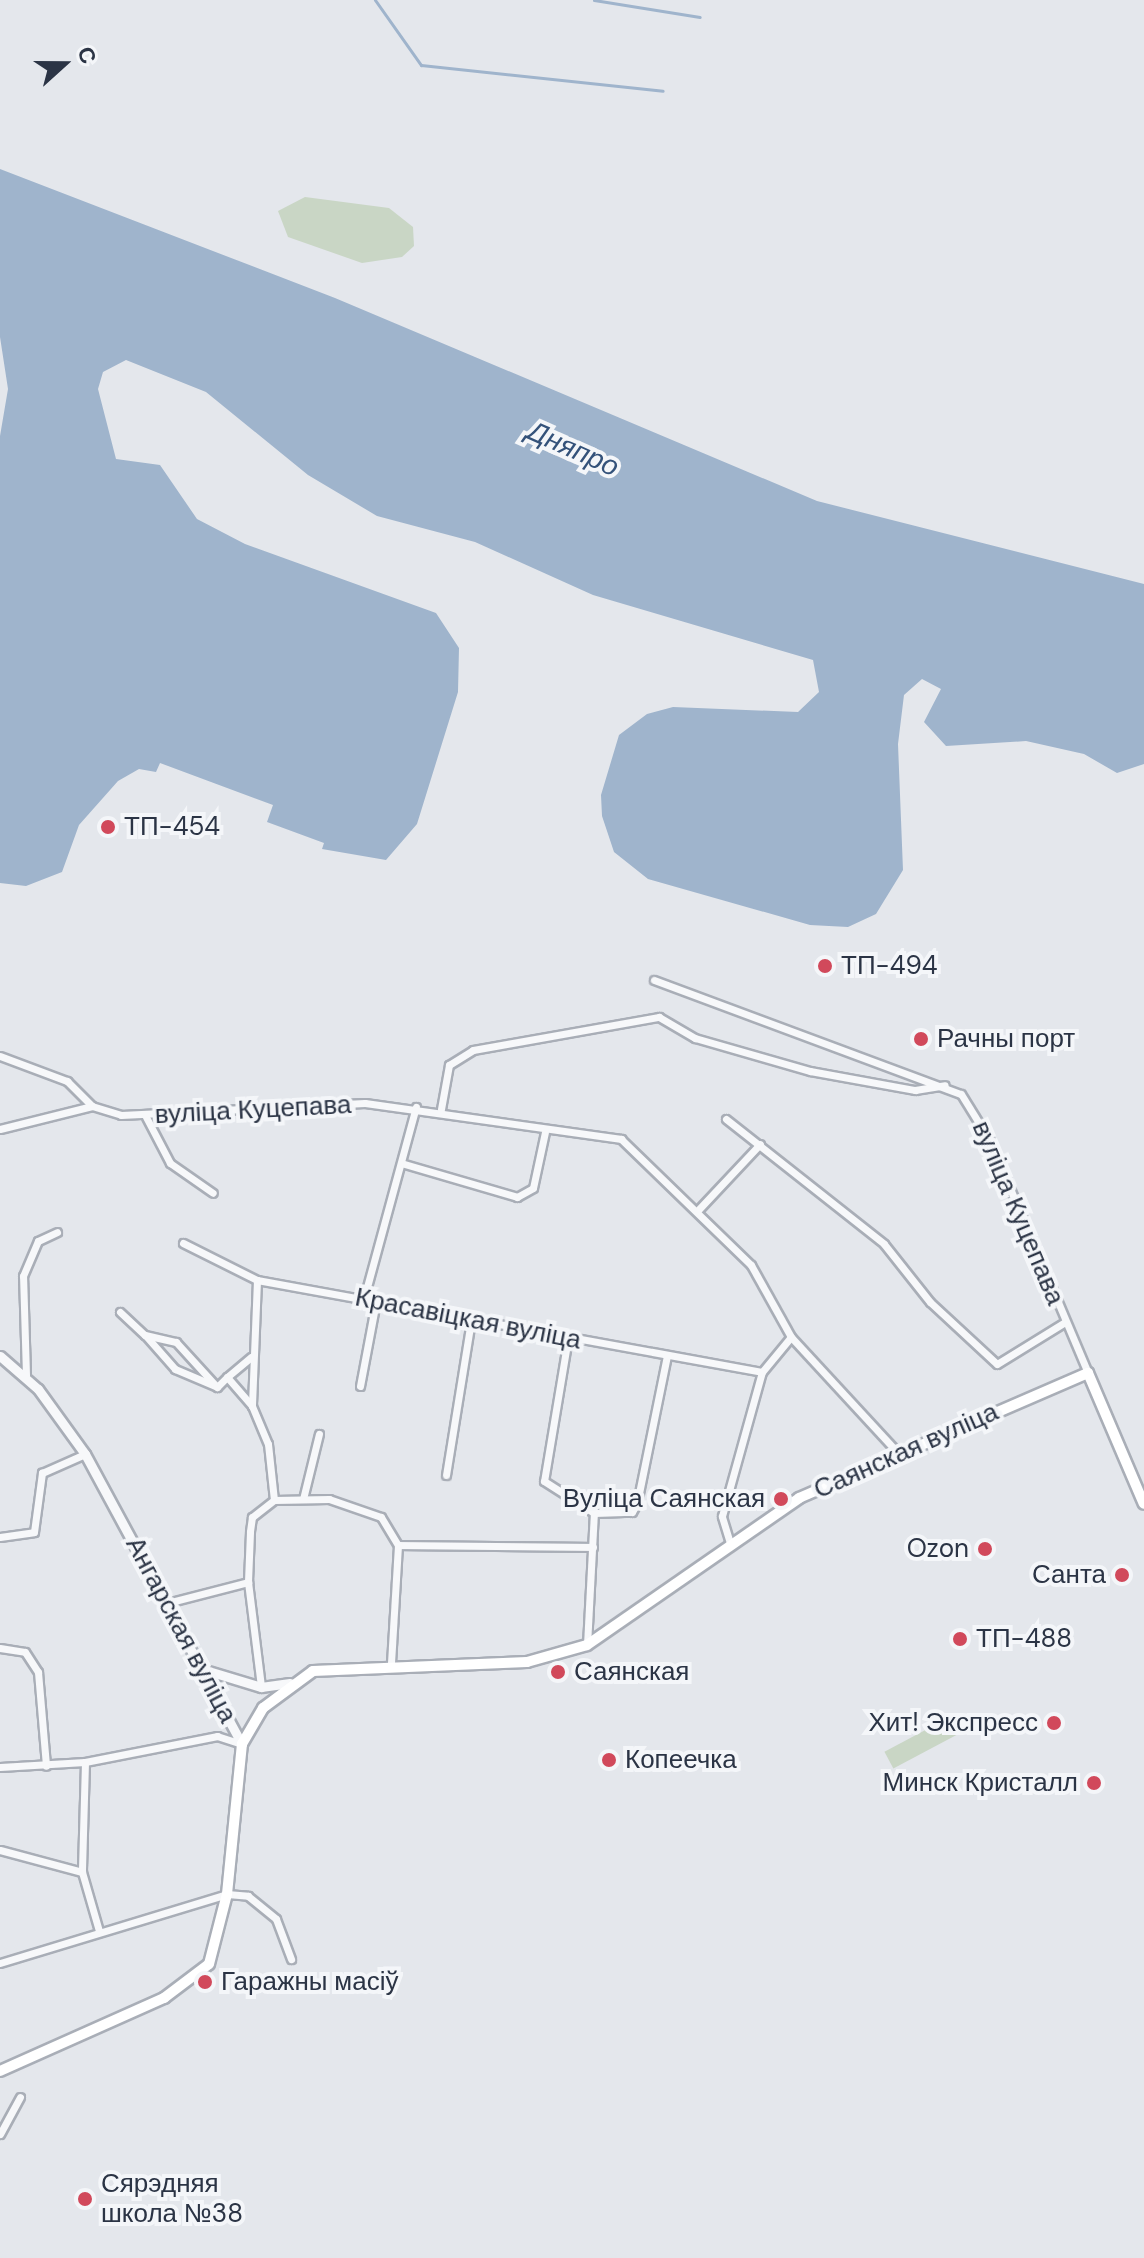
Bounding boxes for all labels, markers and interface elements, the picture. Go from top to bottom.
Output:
north arrow [24,24,104,104]
text: С [70,43,103,68]
water label: Дняпро [522,414,624,484]
place label: ТП-454 [124,811,220,843]
marker: ТП-454 [99,818,117,836]
place label: ТП-494 [841,950,938,982]
marker: ТП-494 [816,957,834,975]
place label: Рачны порт [937,1023,1075,1055]
marker: Рачны порт [912,1030,930,1048]
street label: вуліца Куцепава [154,1089,352,1131]
street label: вуліца Куцепава [965,1116,1071,1310]
street label: Красавіцкая вуліца [352,1282,584,1356]
street label: Саянская вуліца [809,1396,1003,1506]
place label: Вуліца Саянская [563,1483,765,1515]
marker: Вуліца Саянская [772,1490,790,1508]
street label: Ангарская вуліца [119,1532,243,1728]
place label: Ozon [907,1533,969,1565]
marker: Ozon [976,1540,994,1558]
place label: Санта [1032,1559,1106,1591]
marker: Санта [1113,1566,1131,1584]
place label: ТП-488 [976,1623,1072,1655]
marker: ТП-488 [951,1630,969,1648]
place label: Саянская [574,1656,689,1688]
marker: Саянская [549,1663,567,1681]
place label: Хит! Экспресс [868,1707,1038,1739]
marker: Хит! Экспресс [1045,1714,1063,1732]
place label: Копеечка [625,1744,737,1776]
marker: Копеечка [600,1751,618,1769]
place label: Минск Кристалл [883,1767,1078,1799]
marker: Минск Кристалл [1085,1774,1103,1792]
place label: Гаражны масіў [221,1966,398,1998]
marker: Гаражны масіў [196,1973,214,1991]
place label: Сярэдняя школа №38 [101,2168,243,2230]
marker: Сярэдняя школа №38 [76,2190,94,2208]

